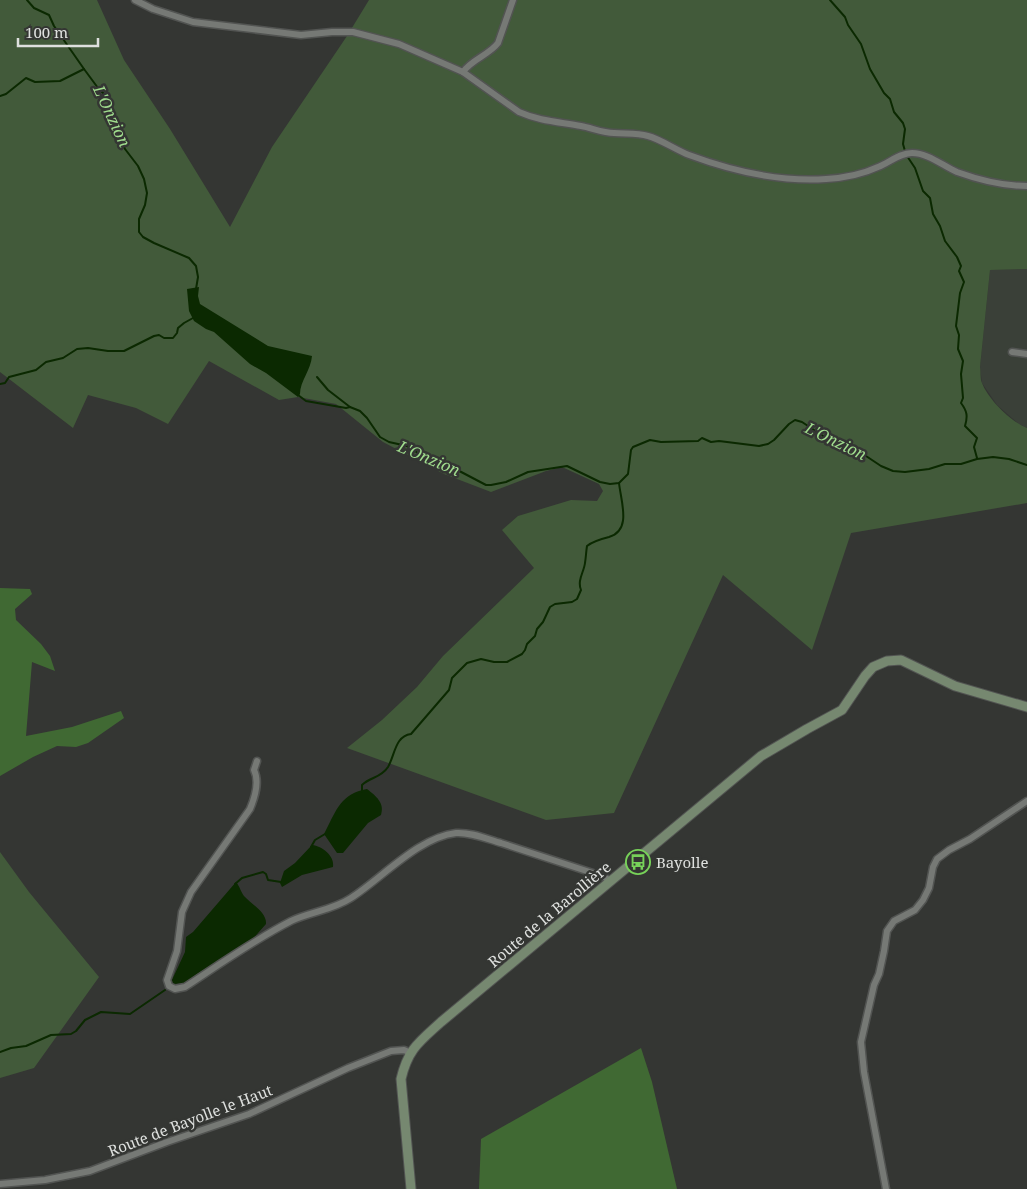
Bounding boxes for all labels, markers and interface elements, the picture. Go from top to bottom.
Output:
scale bar [18,15,98,47]
text: 100 m [25,22,68,42]
water label: L'Onzion [88,81,136,151]
water label: L'Onzion [801,416,871,465]
water label: L'Onzion [393,435,464,481]
bus stop icon: Bayolle [625,849,651,875]
place label: Bayolle [656,852,708,872]
street label: Route de la Barollière [483,857,615,971]
street label: Route de Bayolle le Haut [105,1079,275,1161]

